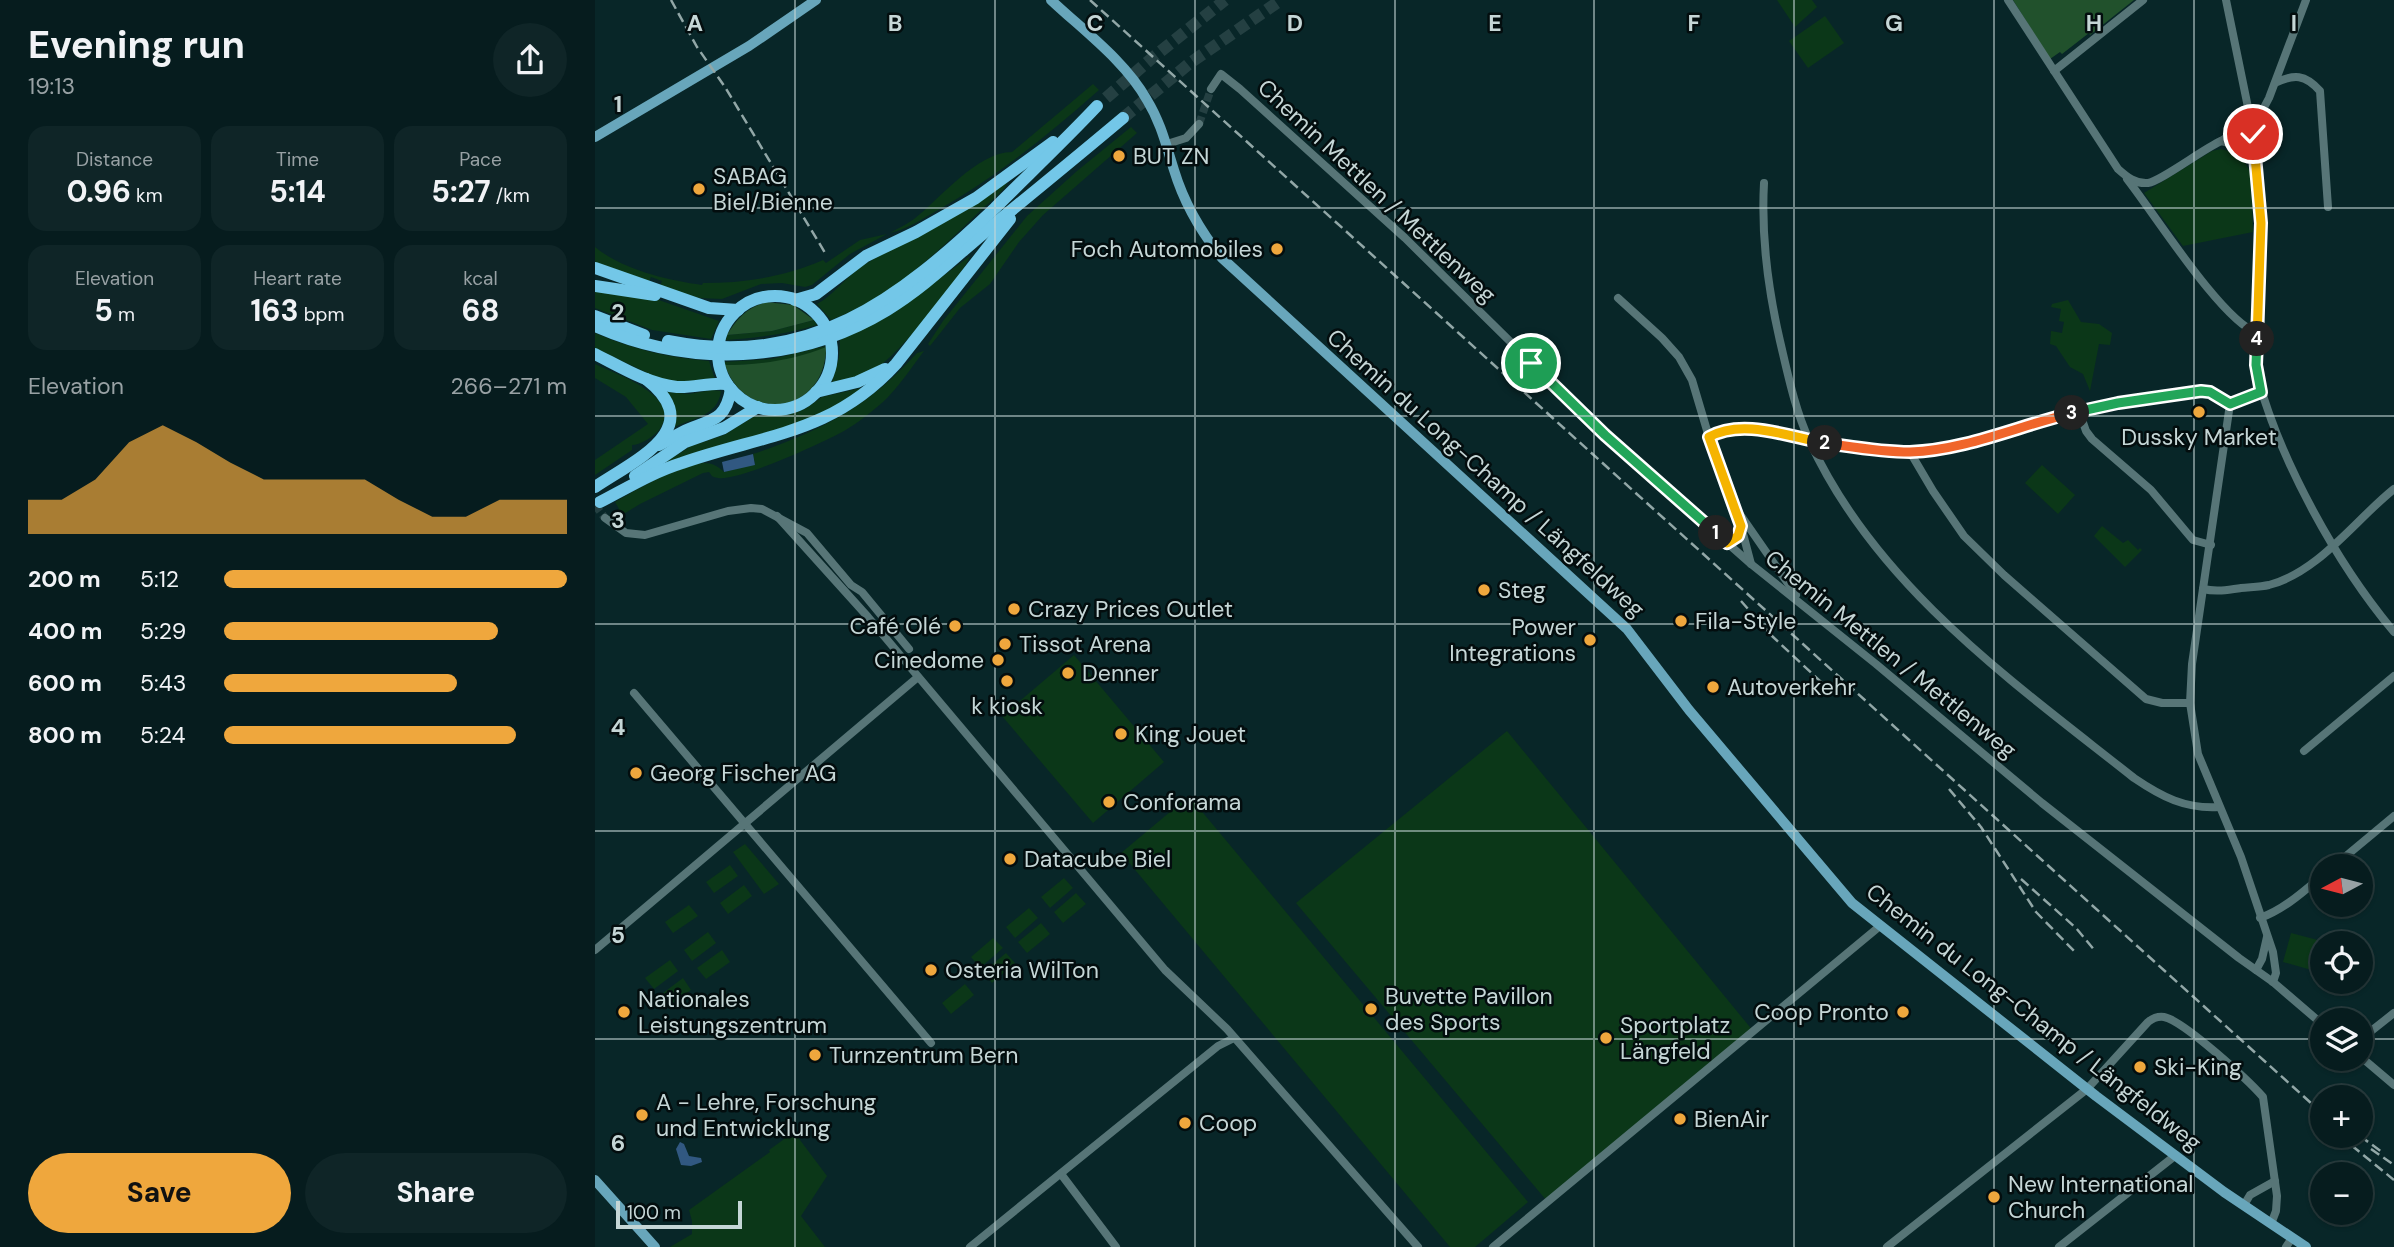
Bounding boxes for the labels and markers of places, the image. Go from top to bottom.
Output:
pin [2223,104,2283,164]
place label: BUT ZN [1133,141,1209,171]
marker: BUT ZN [1111,148,1127,164]
place label: SABAG Biel/Bienne [713,161,833,217]
marker: SABAG Biel/Bienne [691,181,707,197]
place label: Foch Automobiles [1071,234,1263,264]
marker: Foch Automobiles [1269,241,1285,257]
pin: 4 [2239,322,2275,356]
pin [1501,333,1561,393]
pin: 3 [2055,396,2089,430]
marker: Dussky Market [2191,404,2207,420]
place label: Dussky Market [2121,422,2277,452]
pin: 2 [1807,426,1843,460]
pin: 1 [1699,516,1733,550]
place label: Steg [1498,575,1546,605]
marker: Steg [1476,582,1492,598]
place label: Crazy Prices Outlet [1028,594,1233,624]
marker: Crazy Prices Outlet [1006,601,1022,617]
place label: Fila-Style [1695,606,1796,636]
place label: Café Olé [849,611,941,641]
place label: Power Integrations [1449,612,1576,668]
marker: Fila-Style [1673,613,1689,629]
marker: Café Olé [947,618,963,634]
place label: Tissot Arena [1019,629,1151,659]
marker: Power Integrations [1582,632,1598,648]
marker: Tissot Arena [997,636,1013,652]
place label: Cinedome [874,645,984,675]
marker: Cinedome [990,652,1006,668]
place label: Denner [1082,658,1159,688]
marker: Denner [1060,665,1076,681]
place label: Autoverkehr [1727,672,1856,702]
marker: k kiosk [999,673,1015,689]
marker: Autoverkehr [1705,679,1721,695]
place label: k kiosk [971,691,1043,721]
place label: King Jouet [1135,719,1246,749]
marker: King Jouet [1113,726,1129,742]
place label: Georg Fischer AG [650,758,837,788]
marker: Georg Fischer AG [628,765,644,781]
place label: Conforama [1123,787,1241,817]
marker: Conforama [1101,794,1117,810]
place label: Datacube Biel [1024,844,1171,874]
marker: Datacube Biel [1002,851,1018,867]
place label: Osteria WilTon [945,955,1099,985]
marker: Osteria WilTon [923,962,939,978]
place label: Buvette Pavillon des Sports [1385,981,1553,1037]
place label: Nationales Leistungszentrum [638,984,827,1040]
place label: Coop Pronto [1754,997,1889,1027]
marker: Buvette Pavillon des Sports [1363,1001,1379,1017]
marker: Nationales Leistungszentrum [616,1004,632,1020]
marker: Coop Pronto [1895,1004,1911,1020]
place label: Sportplatz Längfeld [1620,1010,1730,1066]
marker: Sportplatz Längfeld [1598,1030,1614,1046]
place label: Turnzentrum Bern [829,1040,1018,1070]
marker: Turnzentrum Bern [807,1047,823,1063]
place label: Ski-King [2154,1052,2242,1082]
marker: Ski-King [2132,1059,2148,1075]
place label: A - Lehre, Forschung und Entwicklung [656,1087,877,1143]
place label: BienAir [1694,1104,1769,1134]
marker: A - Lehre, Forschung und Entwicklung [634,1107,650,1123]
place label: Coop [1199,1108,1257,1138]
marker: BienAir [1672,1111,1688,1127]
marker: Coop [1177,1115,1193,1131]
place label: New International Church [2008,1169,2193,1225]
marker: New International Church [1986,1189,2002,1205]

